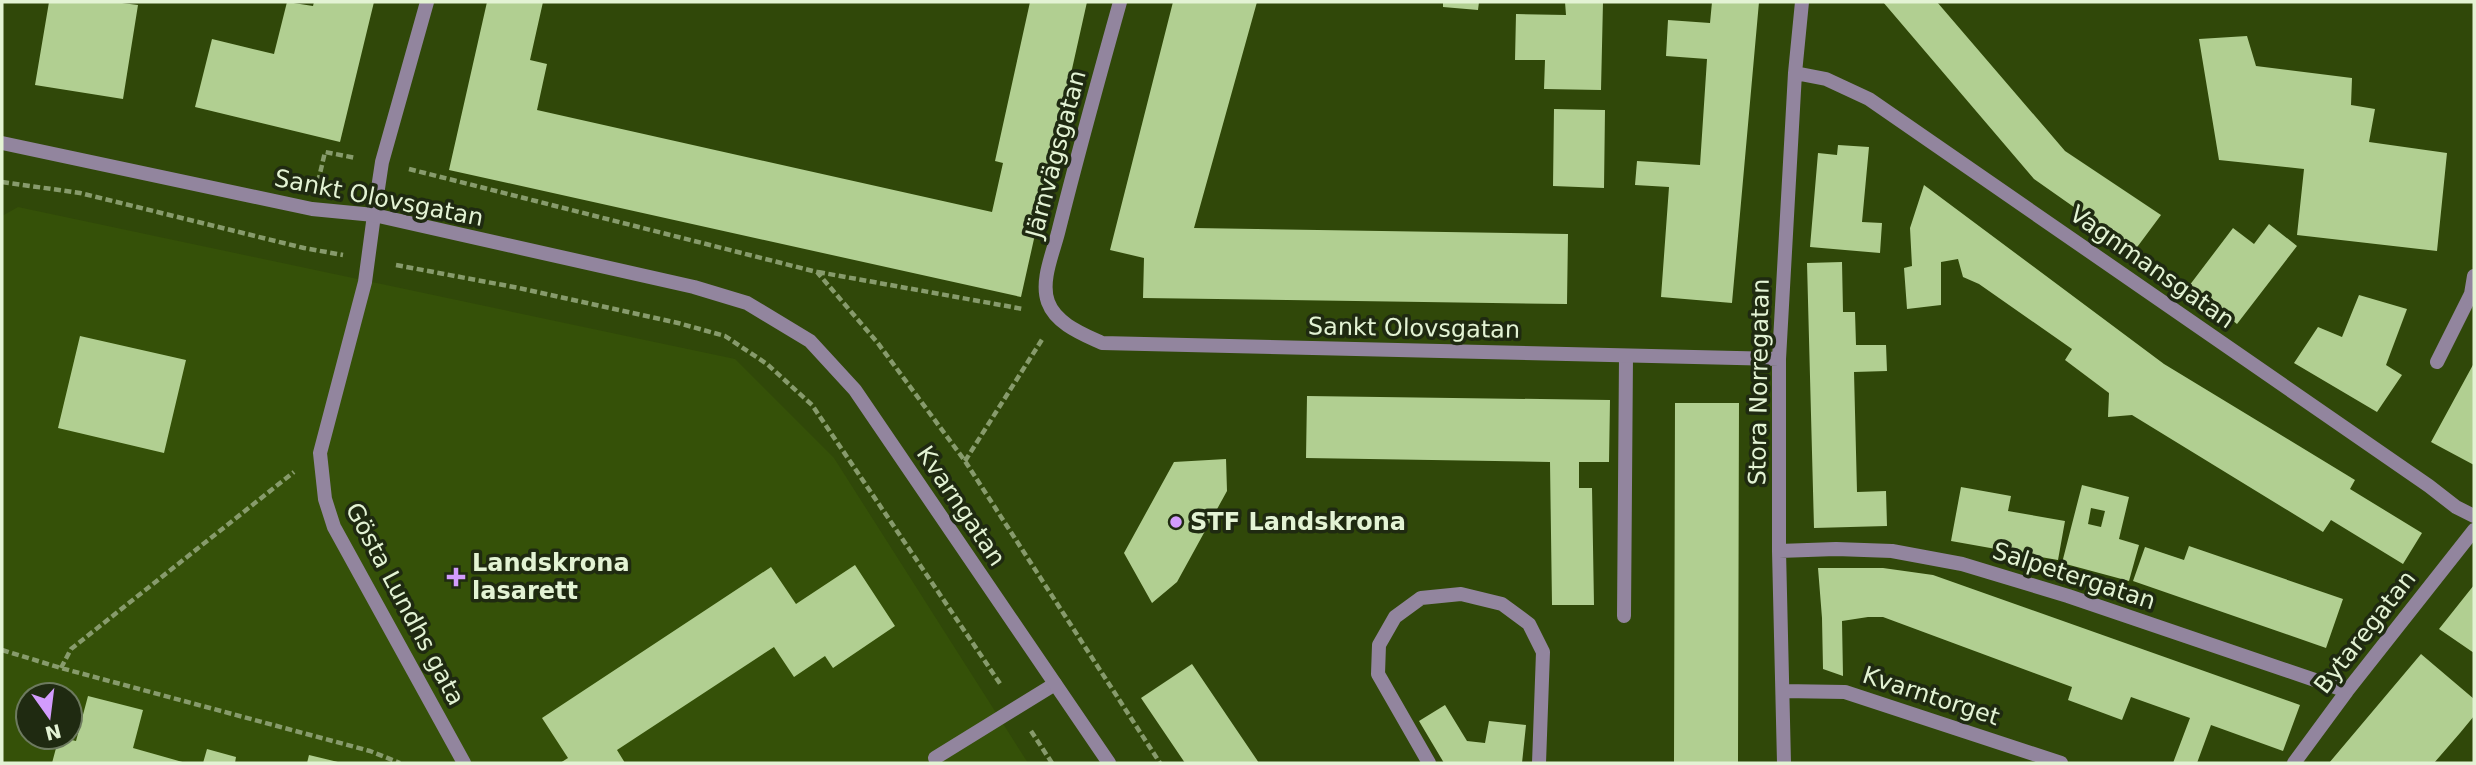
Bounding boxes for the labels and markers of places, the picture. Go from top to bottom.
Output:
place label: STF Landskrona [1190,508,1406,536]
marker: STF Landskrona [1168,514,1184,530]
place label: Landskrona lasarett [472,549,630,605]
marker: Landskrona lasarett [446,567,466,587]

